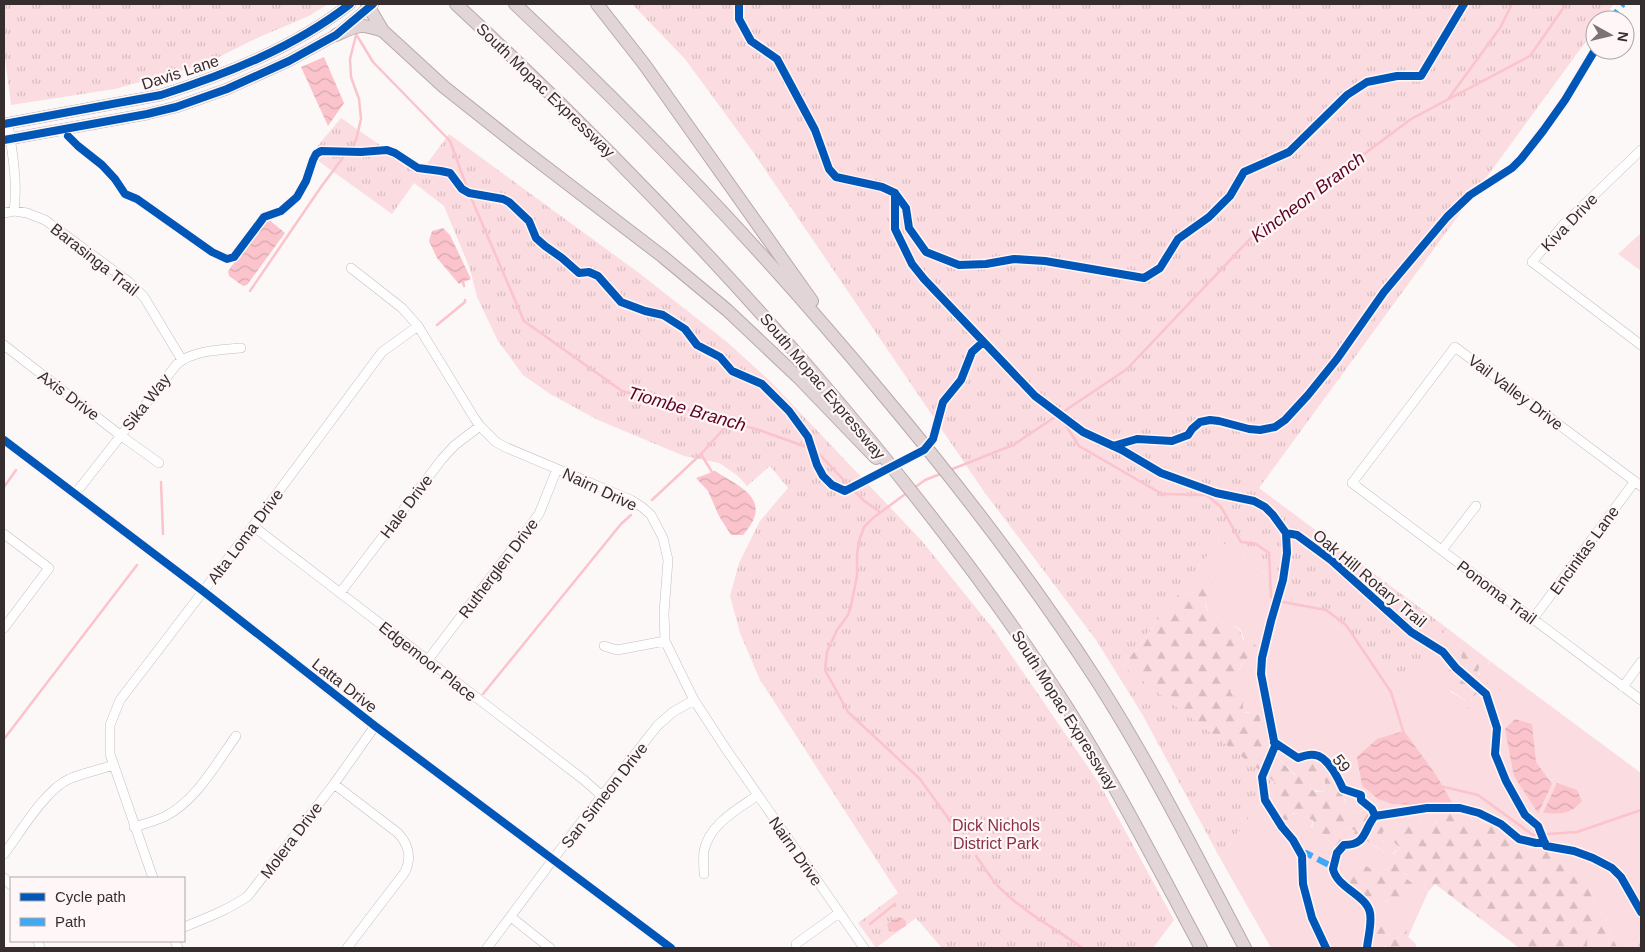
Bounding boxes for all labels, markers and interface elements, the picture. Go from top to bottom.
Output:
north arrow [1585,10,1635,60]
street label: South Mopac Expressway [473,20,618,161]
text: N [1614,31,1632,43]
street label: Davis Lane [139,52,221,93]
water label: Kincheon Branch [1247,148,1369,246]
street label: Kiva Drive [1538,190,1601,254]
street label: Barasinga Trail [47,220,142,299]
street label: South Mopac Expressway [757,310,889,463]
street label: Vail Valley Drive [1465,351,1566,434]
street label: Axis Drive [35,367,103,424]
street label: Sika Way [119,371,174,434]
water label: Tiombe Branch [626,383,748,435]
street label: Nairn Drive [560,465,640,514]
street label: Hale Drive [377,471,436,541]
street label: Alta Loma Drive [204,486,286,587]
street label: Encinitas Lane [1547,503,1622,598]
street label: Rutherglen Drive [455,515,541,621]
street label: Oak Hill Rotary Trail [1310,526,1430,631]
street label: Ponoma Trail [1454,557,1539,628]
street label: Edgemoor Place [376,618,480,705]
street label: South Mopac Expressway [1008,627,1121,793]
street label: Latta Drive [309,655,380,716]
street label: San Simeon Drive [558,739,651,851]
street label: 59 [1329,751,1354,776]
street label: Molera Drive [257,799,326,882]
street label: Nairn Drive [766,814,826,889]
park label: Dick Nichols District Park [952,817,1040,852]
legend [10,877,185,942]
text: Cycle path [55,888,126,905]
text: Path [55,913,86,930]

